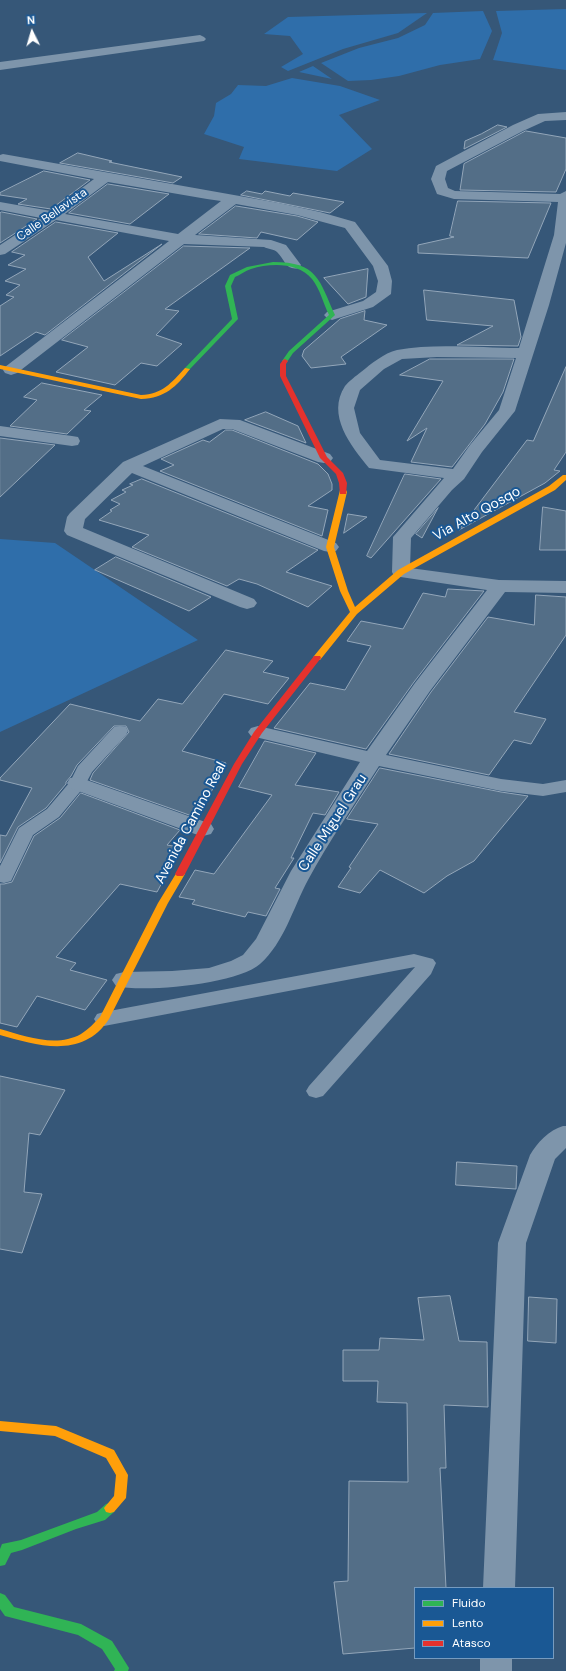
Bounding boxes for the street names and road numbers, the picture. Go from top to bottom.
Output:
street label: Calle Bellavista [14,185,90,245]
street label: Via Alto Qosqo [430,483,524,545]
street label: Avenida Camino Real [152,759,230,887]
street label: Calle Miguel Grau [295,771,371,875]

